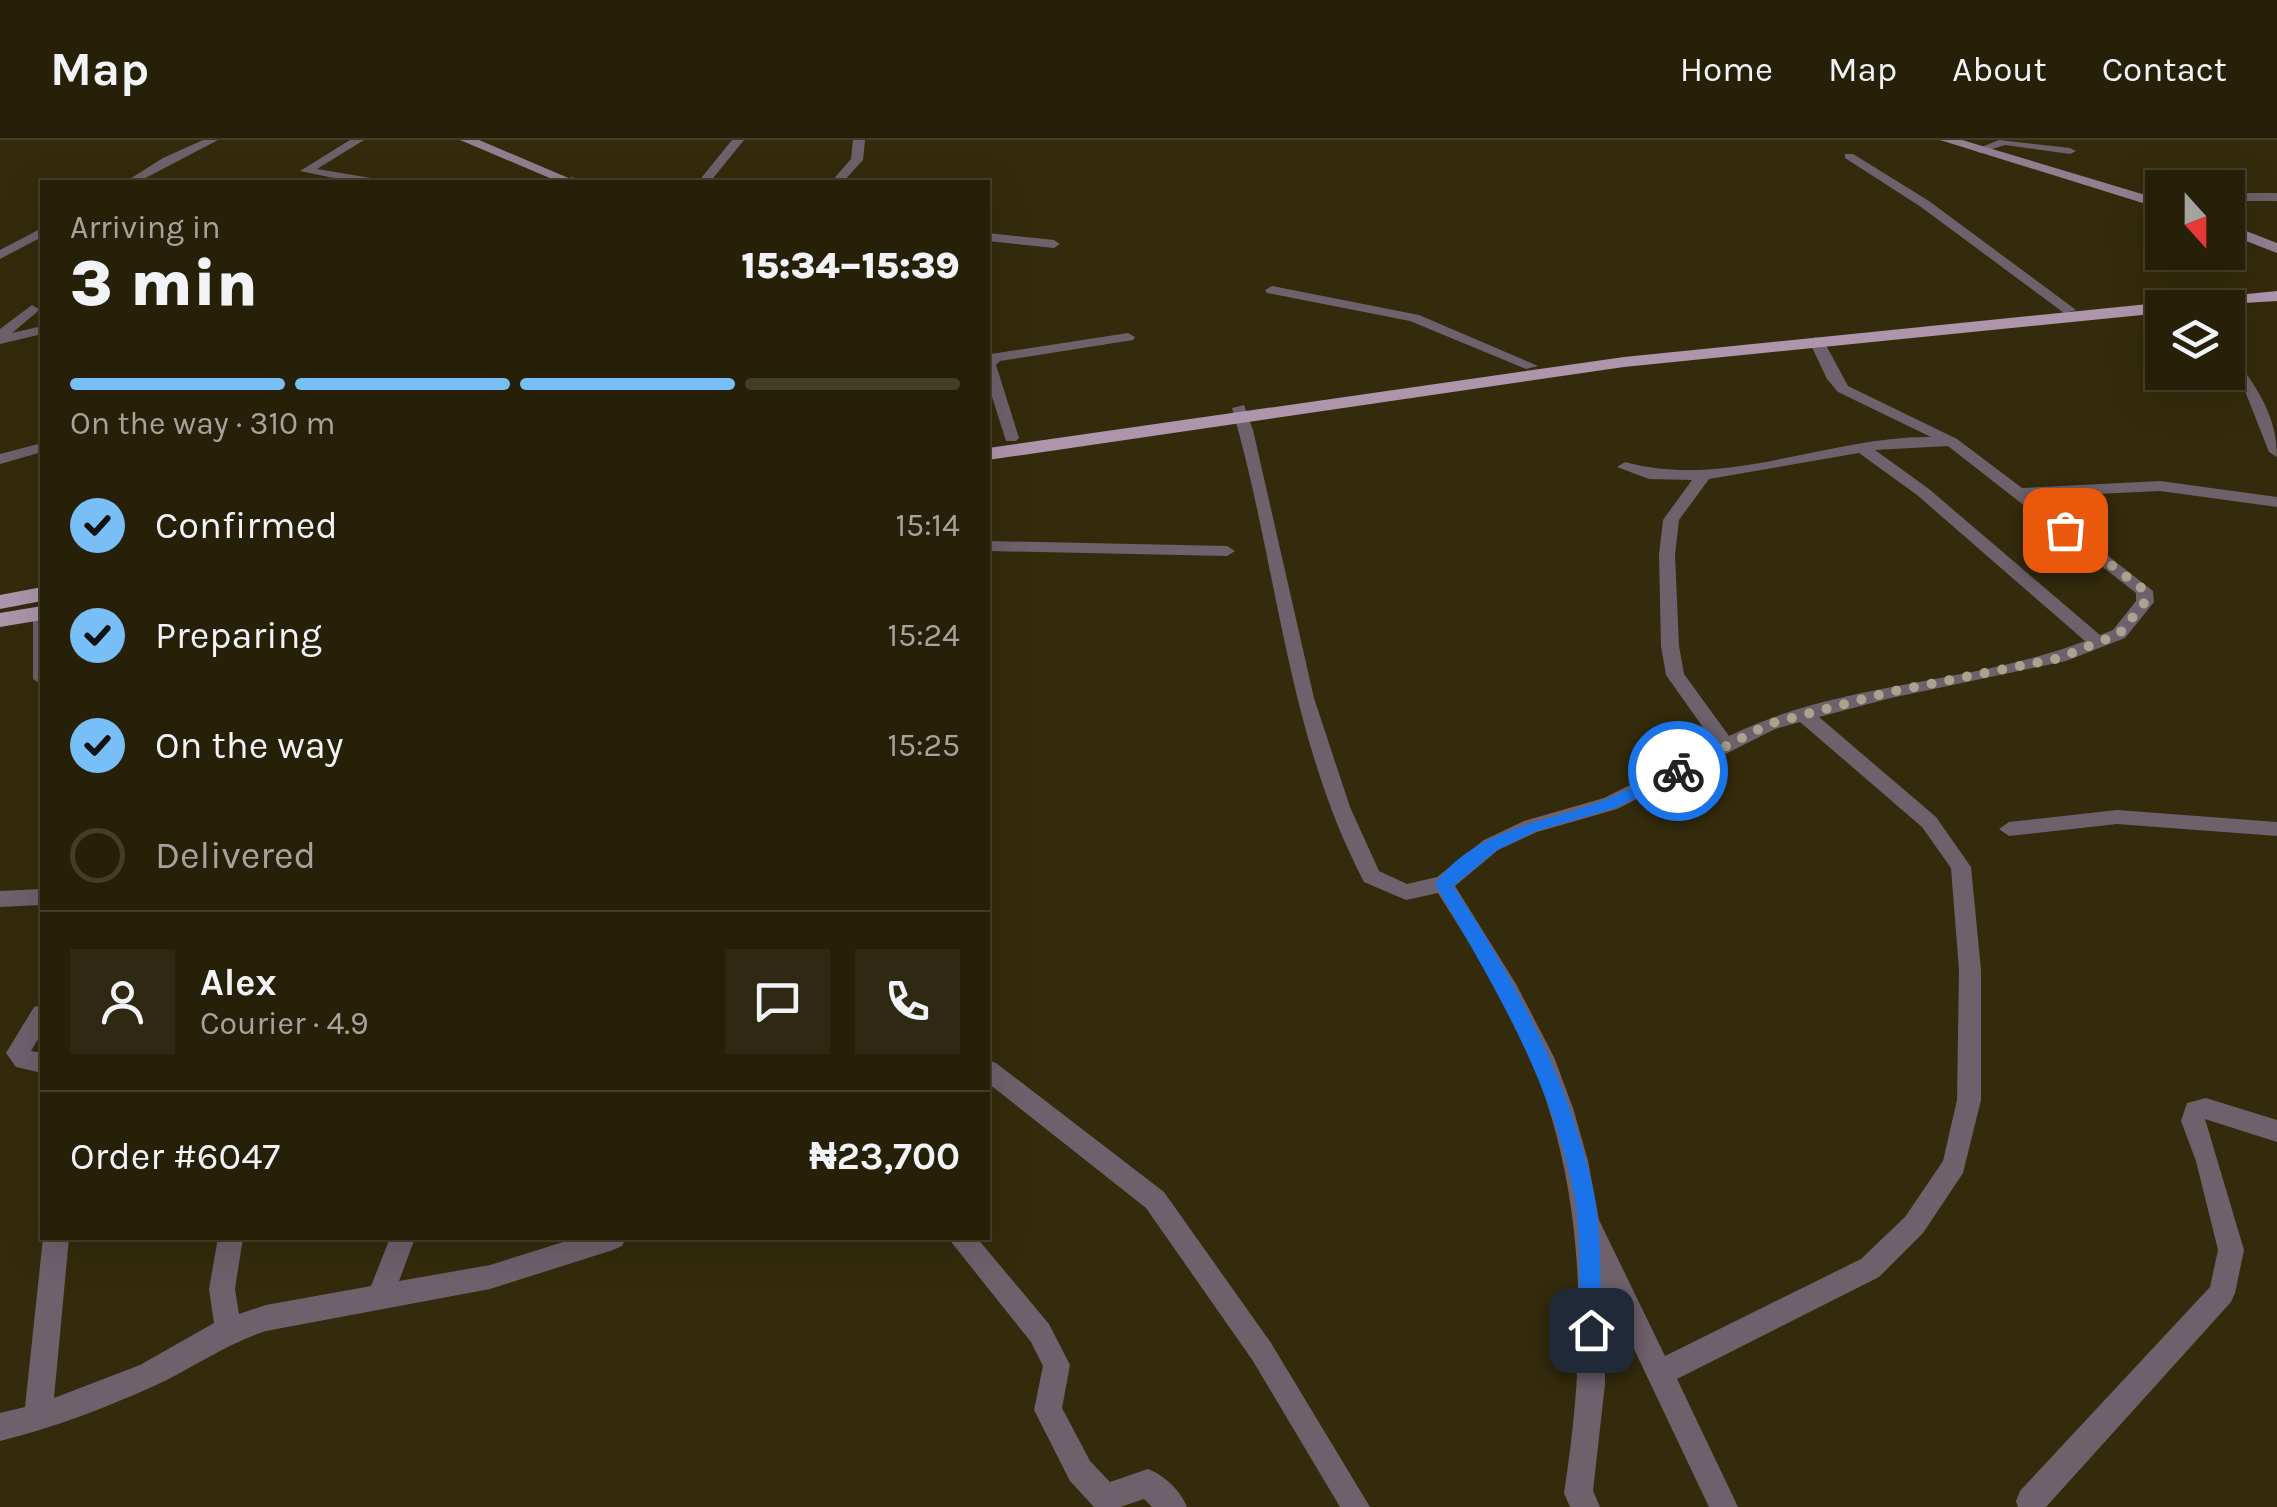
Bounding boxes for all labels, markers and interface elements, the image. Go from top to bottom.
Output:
text: Map [50,41,149,97]
text: Home [1680,49,1773,90]
text: Map [1828,49,1897,90]
text: About [1952,49,2047,90]
text: Contact [2102,49,2227,90]
north arrow [2145,170,2245,270]
map controls [2145,170,2245,390]
text: Arriving in [70,209,221,246]
text: 15:34–15:39 [741,243,960,288]
text: 3 min [70,245,258,321]
button: layers [2145,290,2245,390]
text: On the way · 310 m [70,405,336,442]
pin [2023,488,2108,573]
icon: check [70,498,125,553]
text: Confirmed [155,503,338,548]
icon: bag [2038,503,2093,558]
text: 15:14 [896,507,960,544]
icon: check [70,608,125,663]
text: Preparing [155,613,322,658]
text: 15:24 [888,617,960,654]
icon: check [70,718,125,773]
courier [1628,721,1728,821]
text: On the way [155,723,343,768]
text: 15:25 [887,727,960,764]
icon: bike [1651,744,1706,799]
text: Delivered [155,833,316,878]
button: person [70,949,175,1054]
button: chat [725,949,830,1054]
button: phone [855,949,960,1054]
text: Alex [200,960,277,1005]
text: Courier · 4.9 [200,1005,369,1042]
text: Order #6047 [70,1134,280,1179]
text: ₦23,700 [809,1134,960,1179]
pin [1549,1288,1634,1373]
icon: home [1564,1303,1619,1358]

